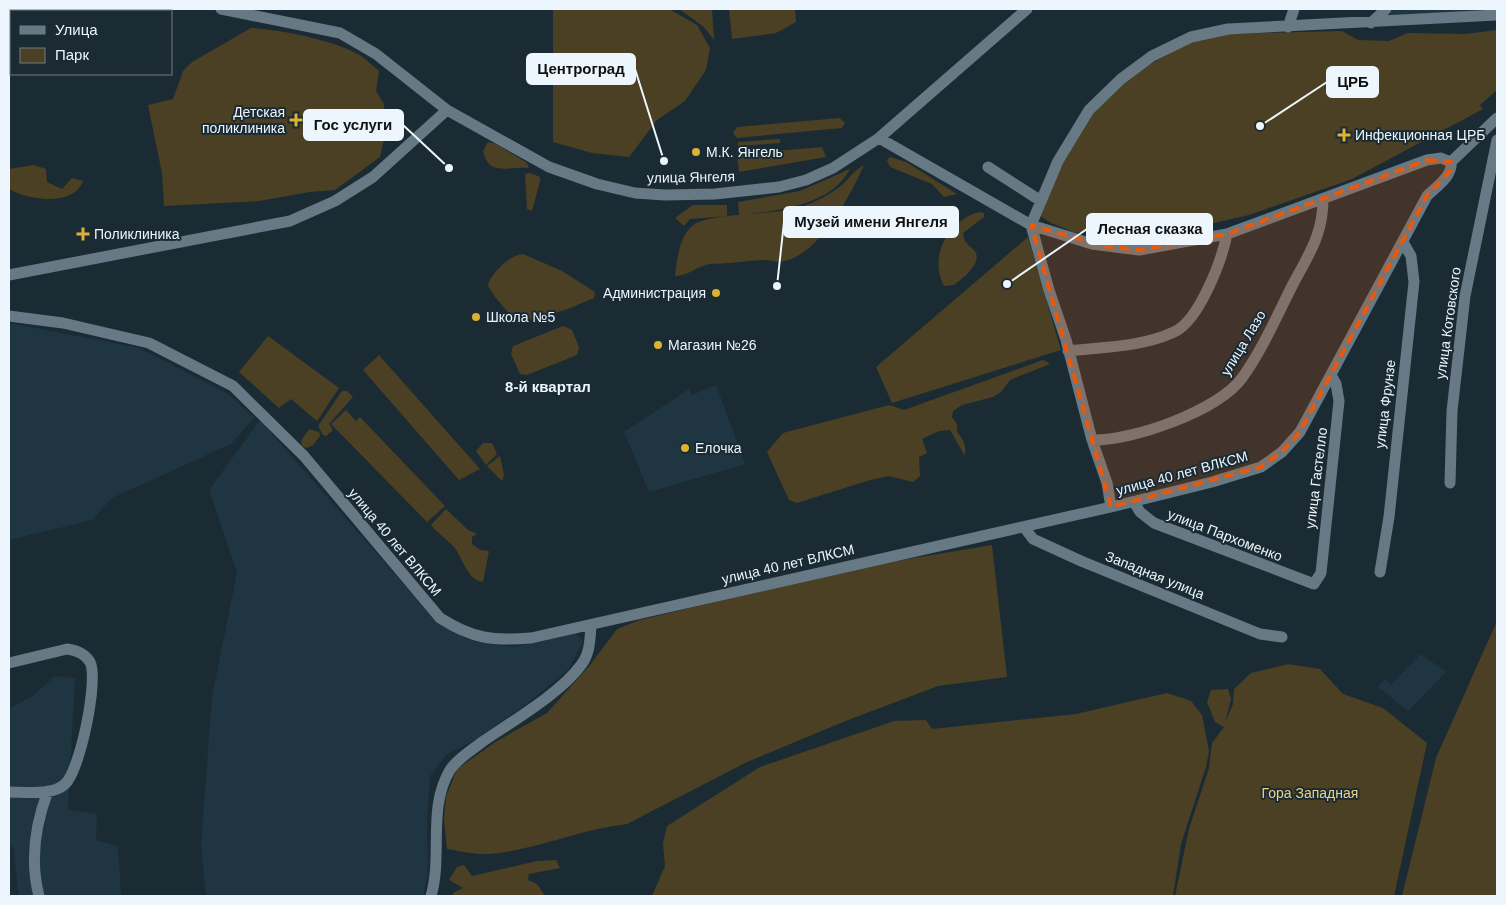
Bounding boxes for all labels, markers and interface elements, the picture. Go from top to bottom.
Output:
legend [10,10,172,75]
text: Улица [55,21,98,38]
text: Парк [55,46,89,63]
callout: Центроград [527,54,635,84]
text: Центроград [537,60,625,77]
callout: ЦРБ [1327,67,1378,97]
text: ЦРБ [1337,73,1369,90]
place label: Детская поликлиника [202,104,285,136]
callout: Гос услуги [304,110,403,140]
marker: Детская поликлиника [289,113,303,127]
text: Гос услуги [314,116,392,133]
place label: Инфекционная ЦРБ [1355,127,1485,143]
marker: Инфекционная ЦРБ [1337,128,1351,142]
place label: М.К. Янгель [706,144,783,160]
marker: М.К. Янгель [690,146,702,158]
street label: улица Янгеля [647,168,735,186]
callout: Музей имени Янгеля [784,207,958,237]
text: Музей имени Янгеля [794,213,948,230]
callout: Лесная сказка [1087,214,1212,244]
text: Лесная сказка [1097,220,1203,237]
place label: Поликлиника [94,226,180,242]
marker: Поликлиника [76,227,90,241]
street label: улица Котовского [1432,266,1464,380]
place label: Администрация [603,285,706,301]
marker: Администрация [710,287,722,299]
street label: улица Лазо [1217,307,1269,379]
place label: Школа №5 [486,309,555,325]
marker: Школа №5 [470,311,482,323]
place label: Магазин №26 [668,337,757,353]
marker: Магазин №26 [652,339,664,351]
street label: улица Фрунзе [1372,358,1398,449]
district label: 8-й квартал [505,378,591,395]
street label: улица Гастелло [1302,426,1330,530]
place label: Елочка [695,440,742,456]
marker: Елочка [679,442,691,454]
street label: улица 40 лет ВЛКСМ [1114,448,1250,498]
street label: улица 40 лет ВЛКСМ [345,485,445,599]
street label: улица Пархоменко [1165,506,1285,564]
street label: улица 40 лет ВЛКСМ [720,541,856,587]
street label: Западная улица [1103,548,1207,602]
park label: Гора Западная [1262,785,1358,801]

